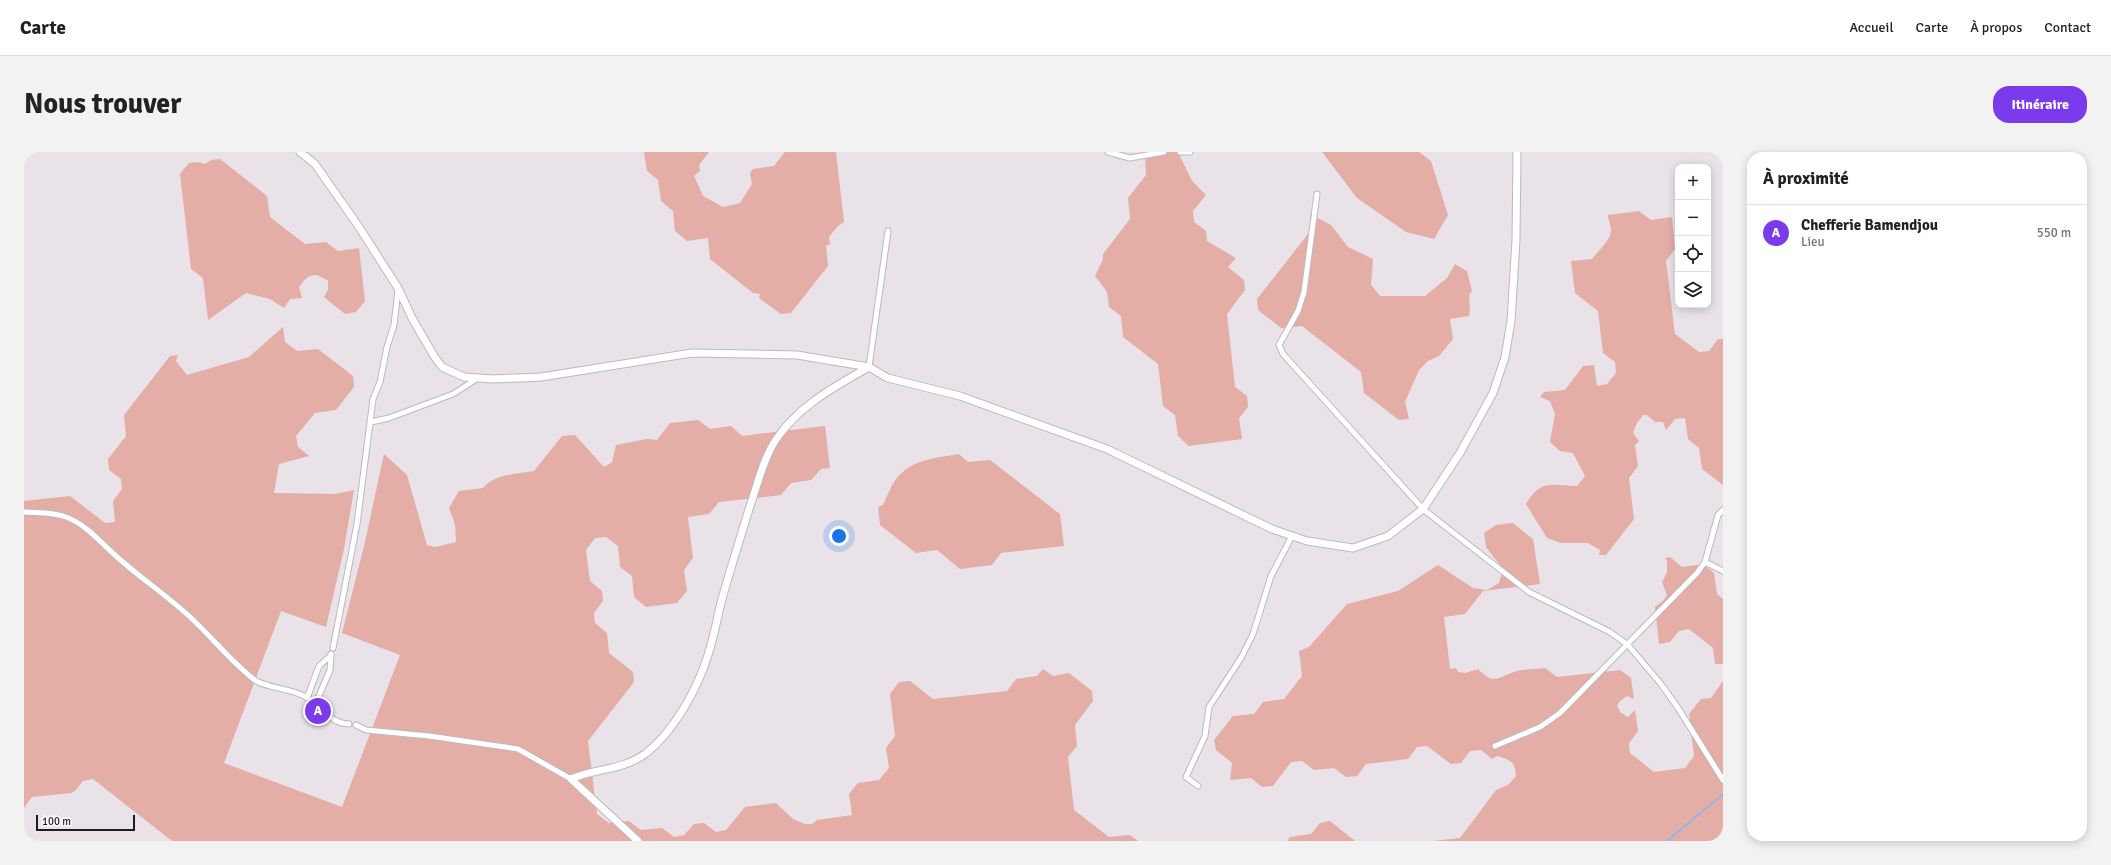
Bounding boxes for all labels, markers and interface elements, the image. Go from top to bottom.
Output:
text: Carte [20,16,66,40]
text: Accueil [1849,19,1894,36]
text: Carte [1916,19,1948,36]
text: À propos [1970,19,2022,36]
text: Contact [2044,19,2091,36]
button: Itinéraire [1993,86,2087,123]
text: Nous trouver [24,87,181,121]
map controls [1675,164,1711,308]
button: + [1675,164,1711,200]
text: À proximité [1763,168,1849,189]
button: − [1675,200,1711,236]
text: Chefferie Bamendjou [1801,216,1938,234]
text: A [1772,225,1780,241]
text: 550 m [2037,225,2071,241]
text: Lieu [1801,234,1825,250]
button: locate [1675,236,1711,272]
button: layers [1675,272,1711,308]
your location [829,526,849,546]
pin: A [305,696,331,726]
scale bar [36,813,135,832]
text: 100 m [42,815,71,828]

